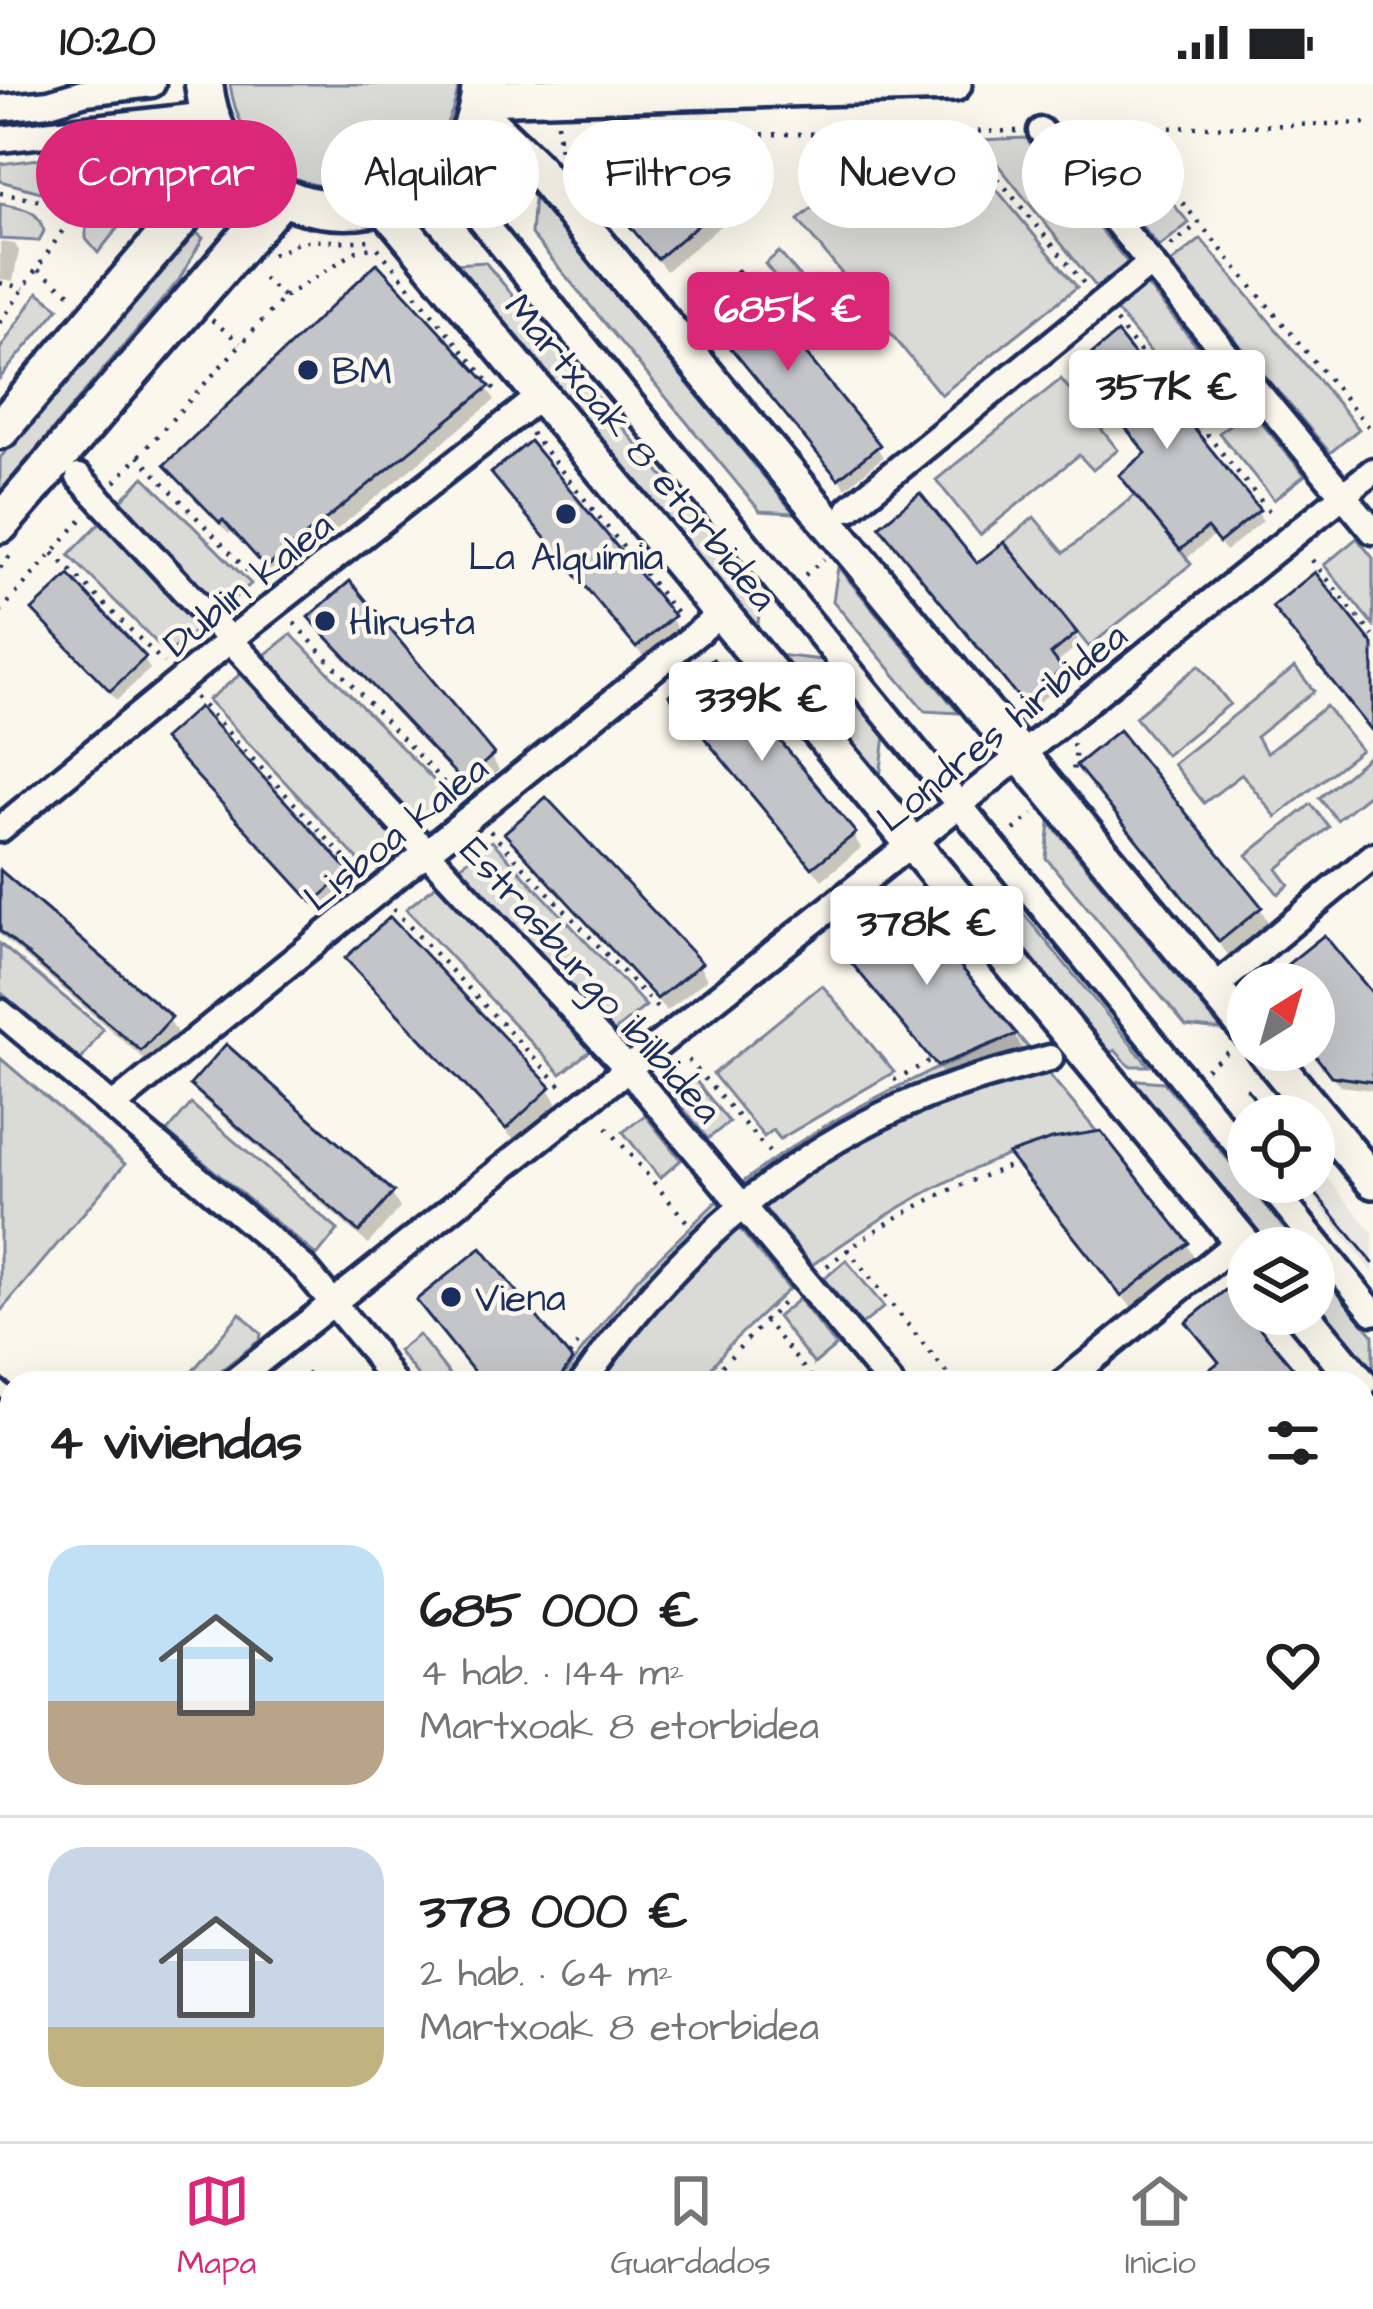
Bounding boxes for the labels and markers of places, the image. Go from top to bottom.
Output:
pin: 685K € [690,272,886,374]
place label: BM [332,346,392,400]
pin: 357K € [1069,350,1265,452]
marker: BM [295,357,321,383]
marker: La Alquímia [553,501,579,527]
place label: La Alquímia [468,532,664,586]
place label: Hirusta [349,597,475,651]
marker: Hirusta [312,608,338,634]
pin: 339K € [664,662,860,764]
pin: 378K € [829,886,1025,988]
place label: Viena [475,1273,566,1327]
marker: Viena [438,1284,464,1310]

